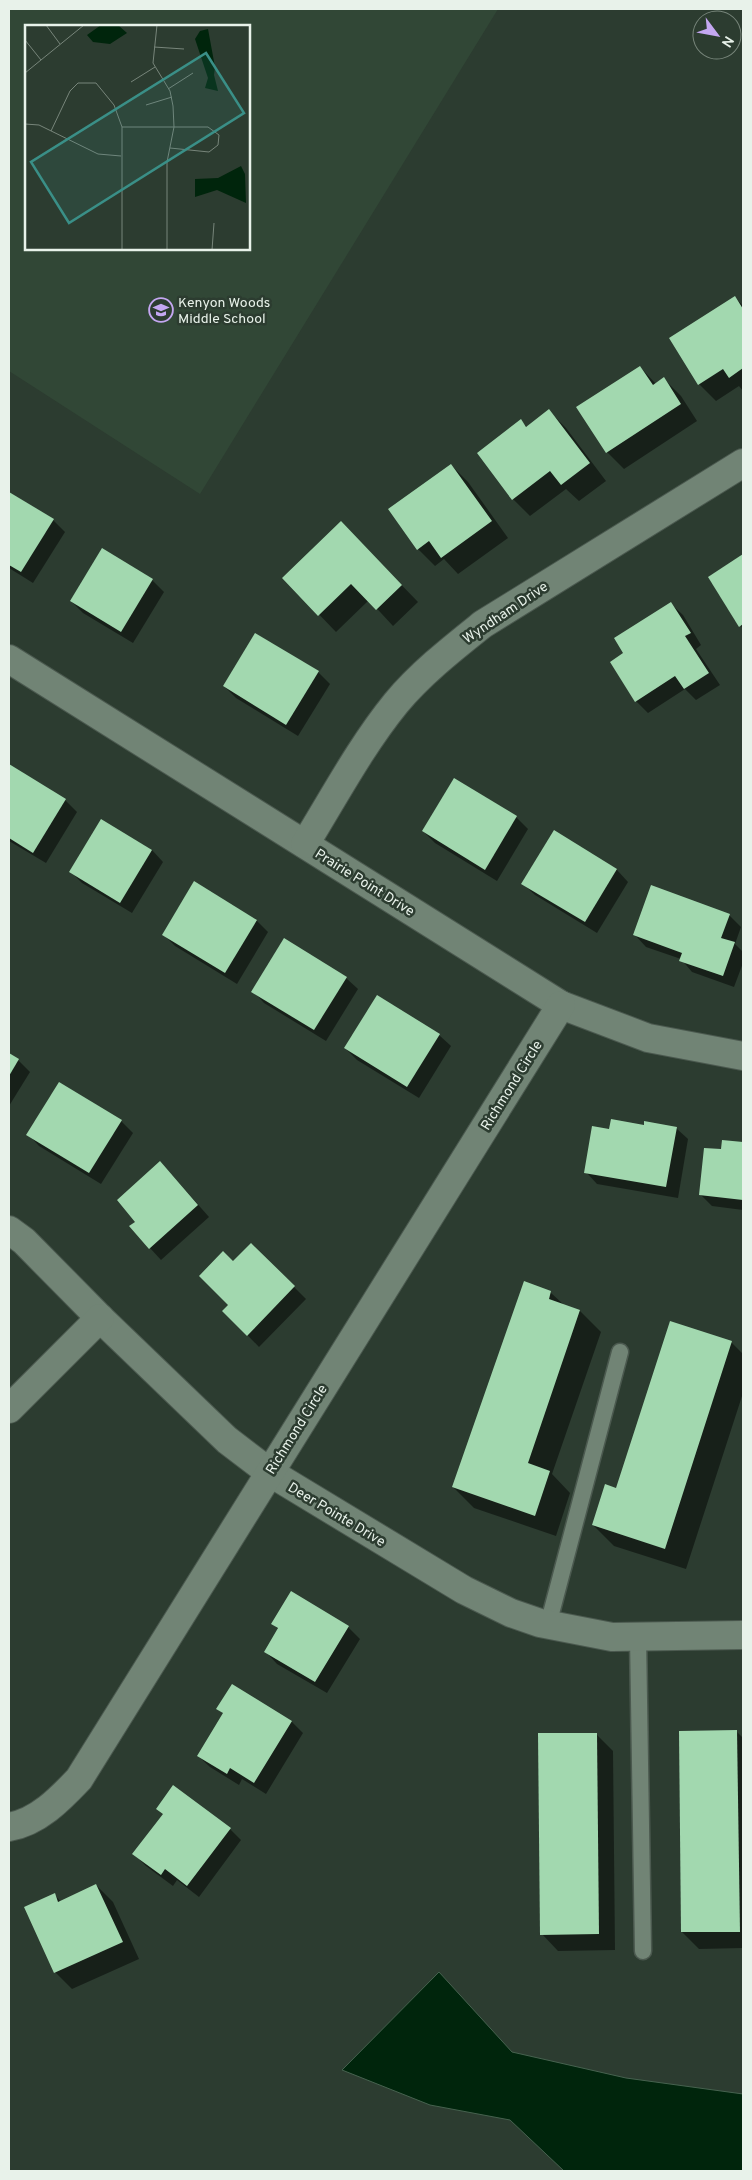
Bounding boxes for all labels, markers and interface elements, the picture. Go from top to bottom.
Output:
north arrow [692,10,742,60]
inset map [25,25,250,250]
text: N [717,32,737,50]
place label: Kenyon Woods Middle School [178,295,270,328]
school or university icon: Kenyon Woods Middle School [148,297,174,323]
street label: Wyndham Drive [460,579,552,648]
street label: Prairie Point Drive [311,846,417,921]
street label: Richmond Circle [478,1038,547,1134]
street label: Richmond Circle [263,1382,332,1478]
street label: Deer Pointe Drive [284,1480,388,1551]

